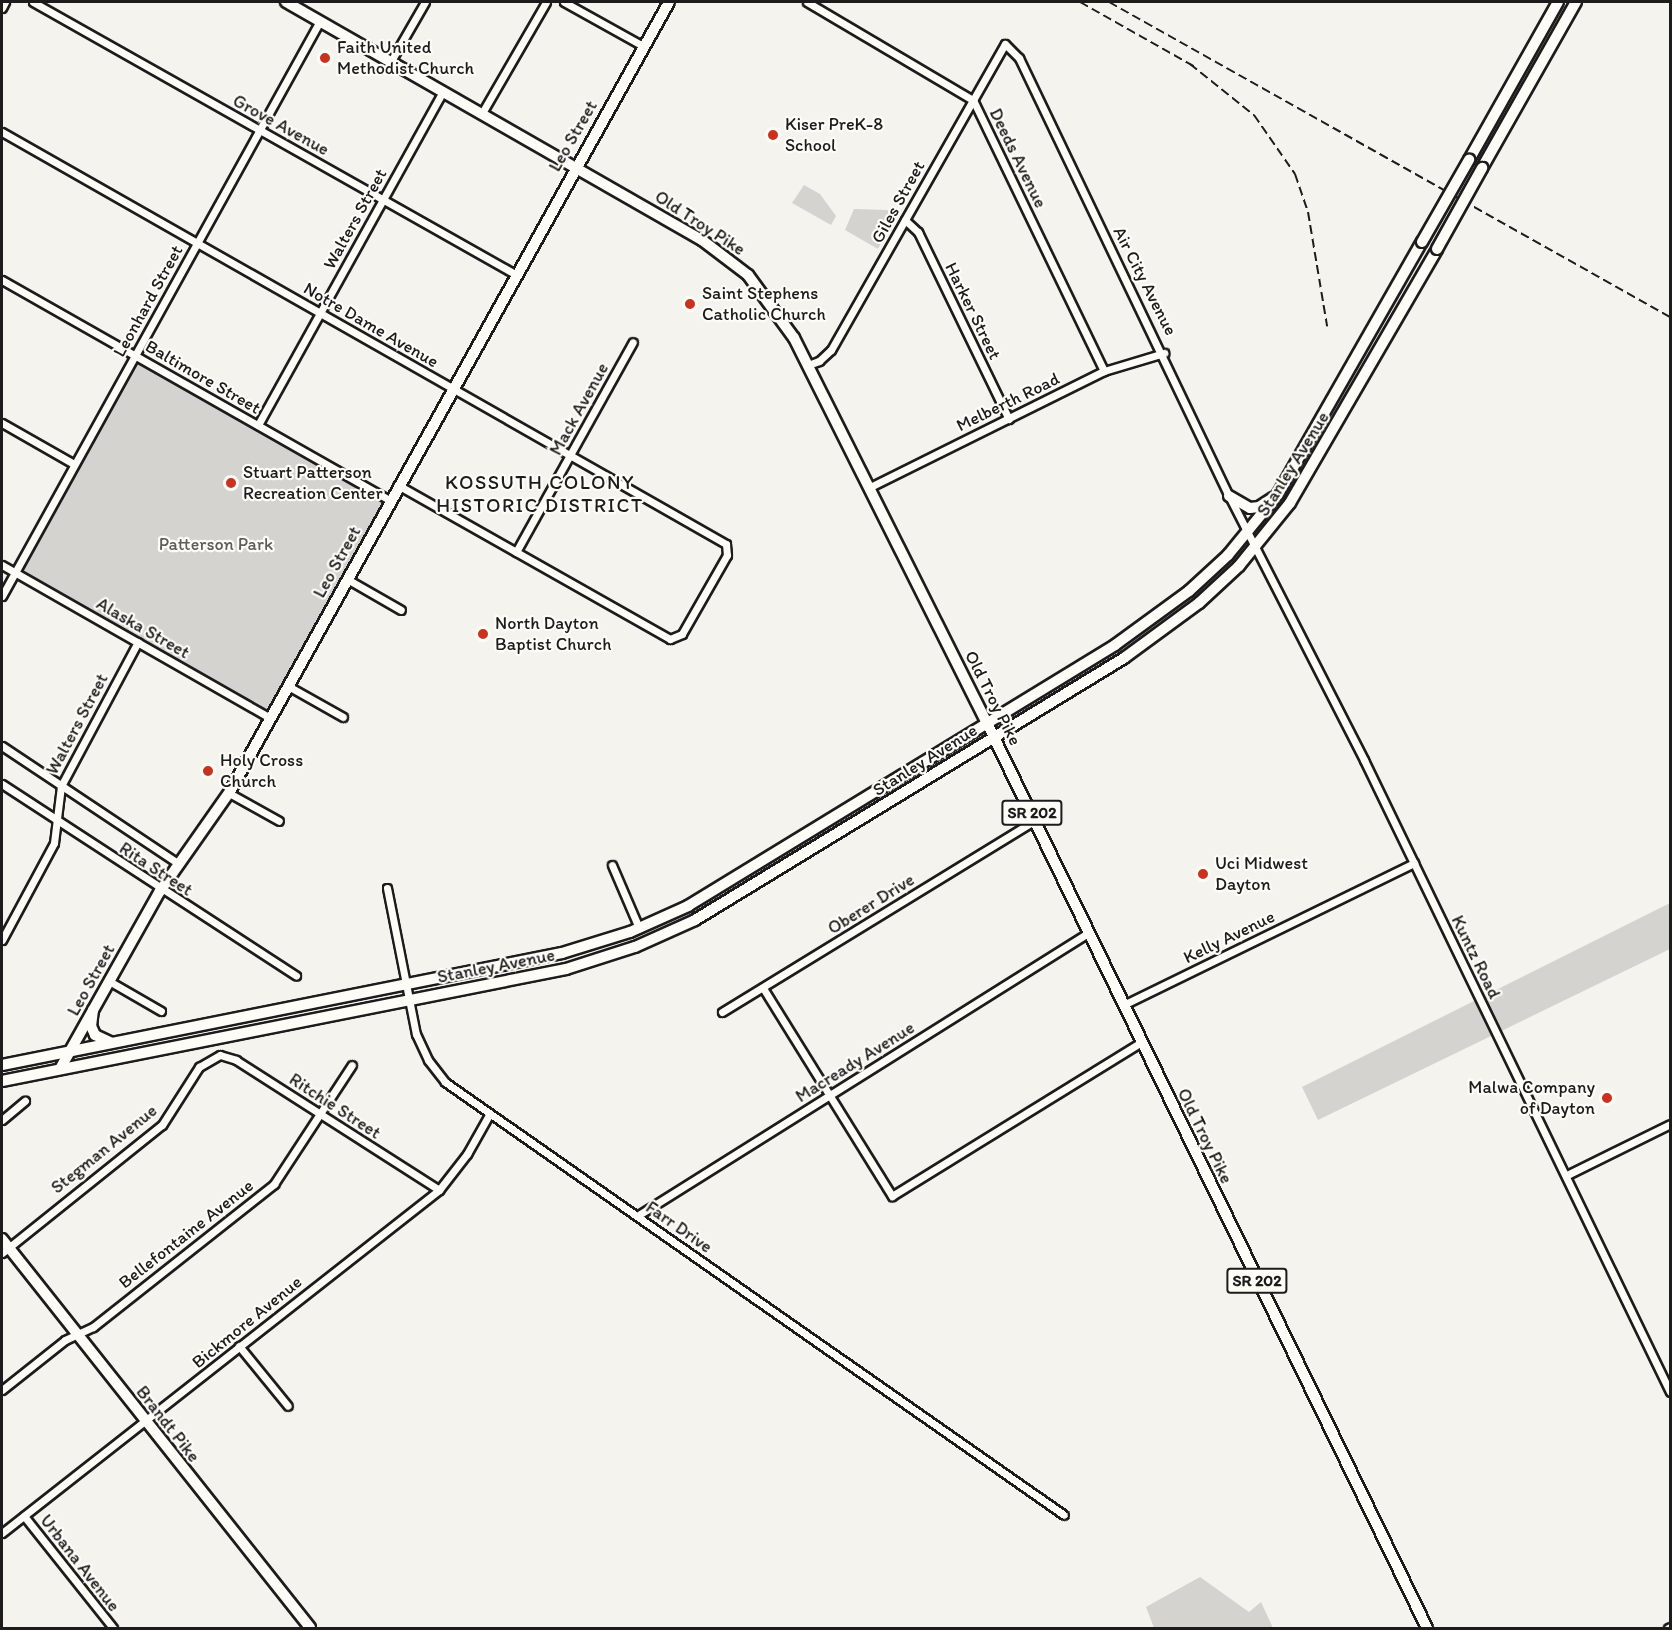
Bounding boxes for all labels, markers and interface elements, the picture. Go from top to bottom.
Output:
place label: Faith United Methodist Church [337,37,474,80]
marker: Faith United Methodist Church [318,51,332,65]
street label: Grove Avenue [229,90,333,160]
street label: Leo Street [544,97,602,175]
street label: Deeds Avenue [985,105,1051,211]
place label: Kiser PreK-8 School [785,114,883,156]
marker: Kiser PreK-8 School [766,128,780,142]
street label: Giles Street [867,157,929,247]
street label: Walters Street [319,165,391,273]
street label: Old Troy Pike [651,186,749,260]
street label: Air City Avenue [1108,223,1182,339]
street label: Leonhard Street [108,241,188,361]
street label: Harker Street [940,259,1006,363]
street label: Notre Dame Avenue [299,277,443,373]
place label: Saint Stephens Catholic Church [702,283,826,326]
marker: Saint Stephens Catholic Church [683,297,697,311]
street label: Baltimore Street [142,335,264,419]
street label: Mack Avenue [545,359,613,459]
street label: Melberth Road [953,368,1063,436]
street label: Stanley Avenue [1253,408,1333,520]
place label: Stuart Patterson Recreation Center [243,462,383,504]
district label: KOSSUTH COLONY HISTORIC DISTRICT [437,470,643,517]
marker: Stuart Patterson Recreation Center [224,476,238,490]
street label: Leo Street [309,522,365,602]
park label: Patterson Park [159,533,273,555]
street label: Alaska Street [93,593,193,663]
place label: North Dayton Baptist Church [495,613,612,656]
marker: North Dayton Baptist Church [476,627,490,641]
street label: Old Troy Pike [960,648,1026,748]
street label: Walters Street [41,670,113,778]
street label: Stanley Avenue [869,720,981,800]
place label: Holy Cross Church [220,750,303,792]
marker: Holy Cross Church [201,764,215,778]
road number: SR 202 [1000,800,1064,826]
street label: Rita Street [115,837,197,901]
place label: Uci Midwest Dayton [1215,853,1308,896]
marker: Uci Midwest Dayton [1196,867,1210,881]
street label: Oberer Drive [824,869,918,939]
street label: Kelly Avenue [1180,906,1278,968]
street label: Kuntz Road [1447,912,1505,1002]
street label: Leo Street [63,940,119,1020]
street label: Stanley Avenue [436,944,556,988]
street label: Macready Avenue [792,1017,918,1107]
street label: Ritchie Street [285,1068,385,1144]
place label: Malwa Company of Dayton [1469,1077,1595,1120]
street label: Old Troy Pike [1173,1085,1237,1187]
marker: Malwa Company of Dayton [1600,1091,1614,1105]
street label: Stegman Avenue [47,1100,161,1198]
street label: Bellefontaine Avenue [114,1175,258,1293]
street label: Farr Drive [641,1196,717,1258]
road number: SR 202 [1226,1268,1288,1294]
street label: Bickmore Avenue [188,1271,306,1373]
street label: Brandt Pike [131,1381,205,1467]
street label: Urbana Avenue [35,1510,125,1616]

